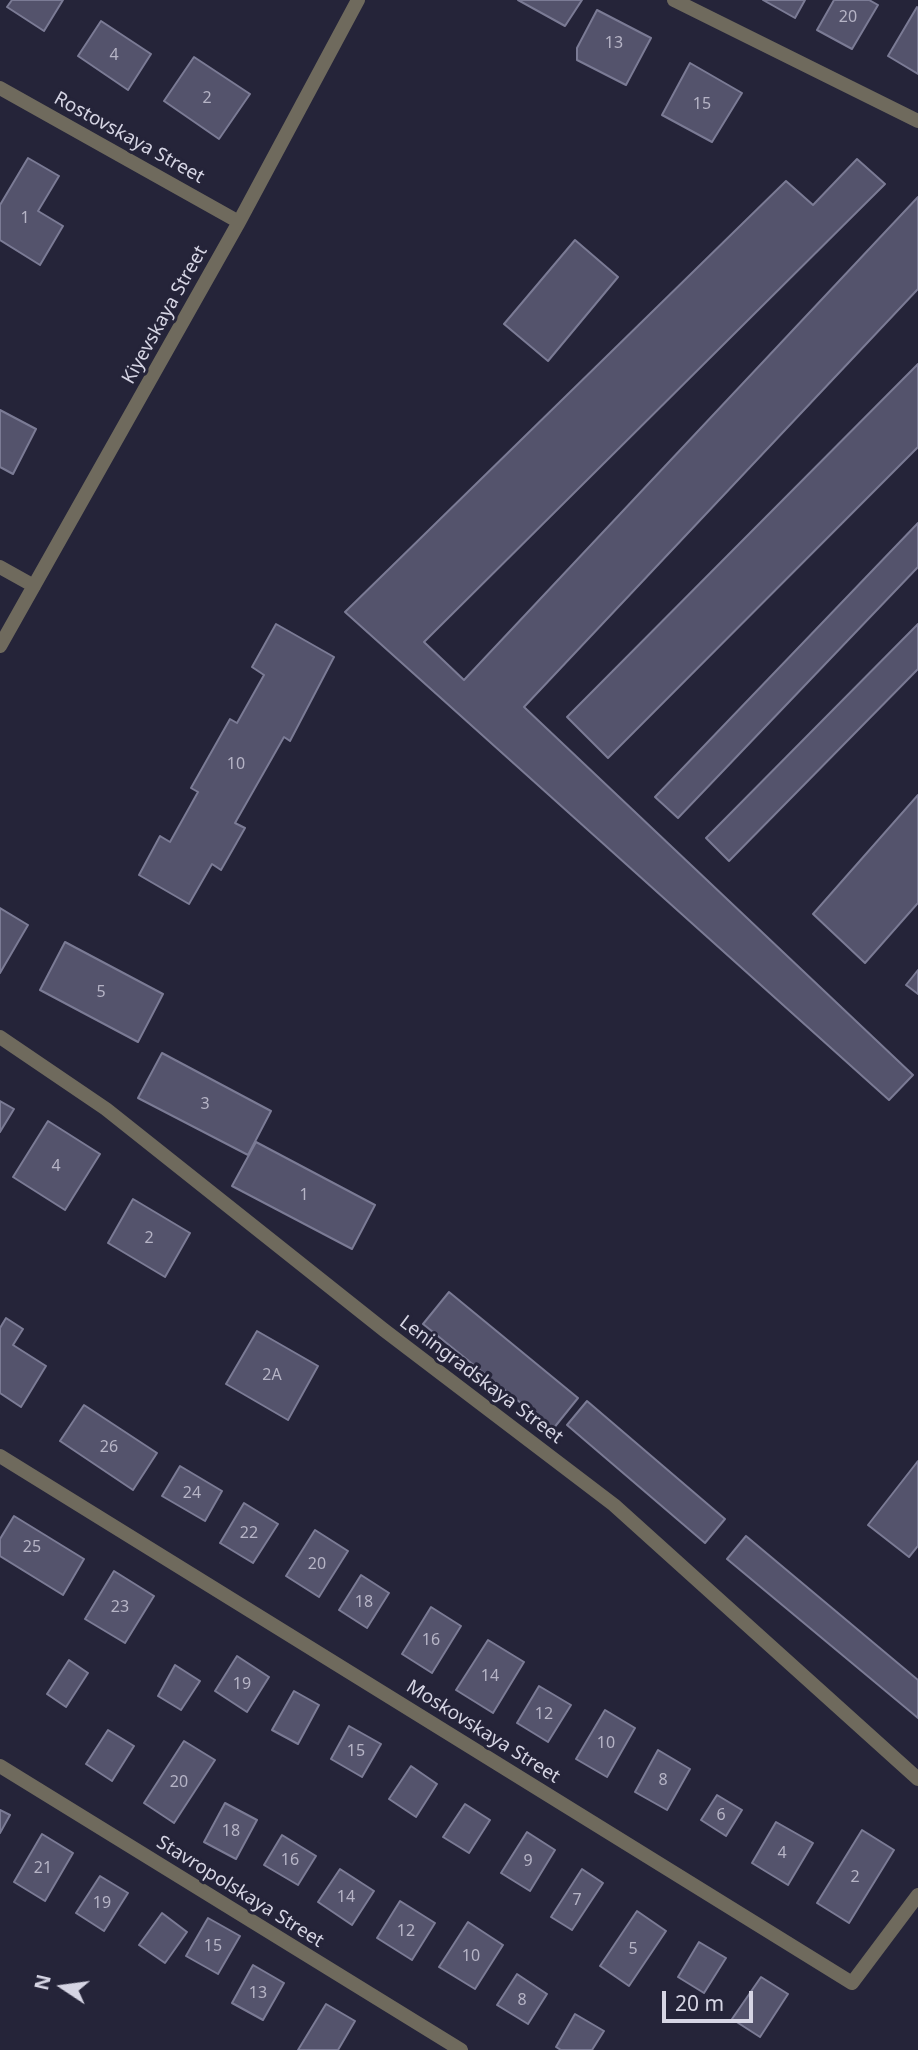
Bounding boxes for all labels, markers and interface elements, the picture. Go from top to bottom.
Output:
house number: 20 [839,7,857,27]
house number: 13 [605,33,623,53]
house number: 4 [109,45,119,65]
street label: Rostovskaya Street [50,87,208,189]
house number: 2 [202,88,212,108]
house number: 15 [693,94,711,114]
house number: 1 [20,208,30,228]
street label: Kiyevskaya Street [118,242,212,388]
house number: 10 [227,754,245,774]
house number: 5 [96,982,106,1002]
house number: 3 [200,1094,210,1114]
house number: 4 [51,1156,61,1176]
house number: 1 [299,1185,309,1205]
house number: 2 [144,1228,154,1248]
street label: Leningradskaya Street [395,1311,567,1449]
house number: 2А [262,1365,282,1385]
house number: 26 [100,1437,118,1457]
house number: 24 [183,1483,201,1503]
house number: 22 [240,1523,258,1543]
house number: 25 [23,1537,41,1557]
house number: 20 [308,1554,326,1574]
house number: 18 [355,1592,373,1612]
house number: 23 [111,1597,129,1617]
house number: 16 [422,1630,440,1650]
house number: 14 [481,1666,499,1686]
house number: 19 [233,1674,251,1694]
street label: Moskovskaya Street [402,1675,564,1789]
house number: 12 [535,1704,553,1724]
house number: 10 [597,1733,615,1753]
house number: 15 [347,1741,365,1761]
house number: 8 [658,1770,668,1790]
house number: 20 [170,1772,188,1792]
house number: 6 [716,1805,726,1825]
house number: 18 [222,1821,240,1841]
street label: Stavropolskaya Street [152,1831,328,1953]
house number: 4 [777,1843,787,1863]
house number: 16 [281,1850,299,1870]
house number: 9 [523,1851,533,1871]
house number: 21 [34,1858,52,1878]
house number: 2 [850,1867,860,1887]
house number: 14 [337,1887,355,1907]
house number: 7 [572,1890,582,1910]
house number: 19 [93,1893,111,1913]
house number: 12 [397,1921,415,1941]
house number: 15 [204,1936,222,1956]
house number: 5 [628,1939,638,1959]
house number: 10 [462,1946,480,1966]
north arrow [28,1952,98,2022]
text: N [28,1972,57,1993]
scale bar [666,1976,757,2020]
house number: 13 [249,1983,267,2003]
text: 20 m [675,1989,724,2017]
house number: 8 [517,1990,527,2010]

